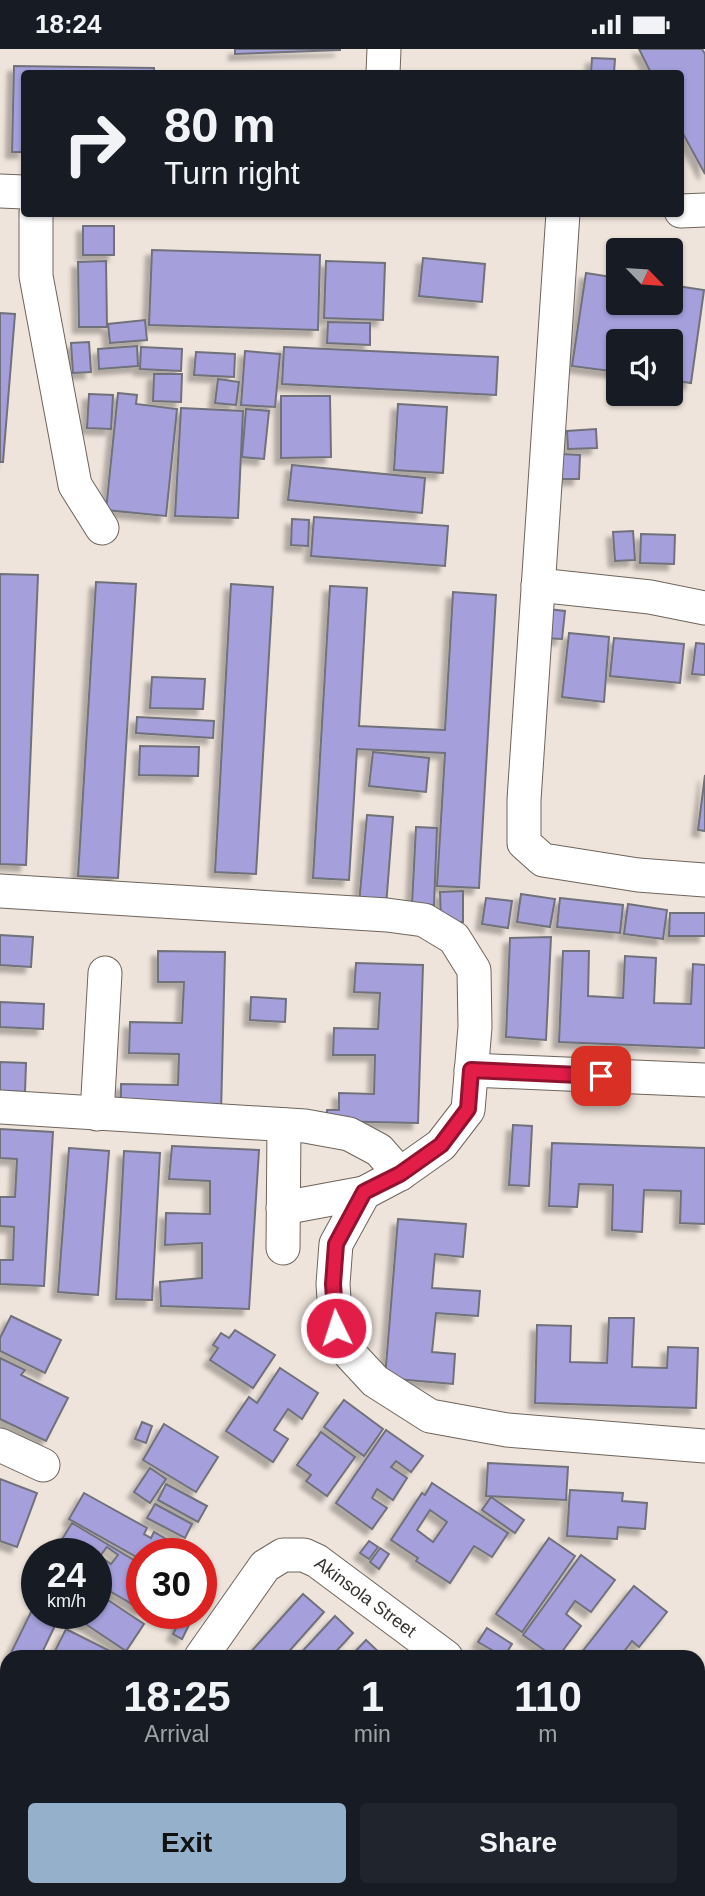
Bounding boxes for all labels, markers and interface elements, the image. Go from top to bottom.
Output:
text: 18:24 [35,9,102,39]
icon: right [49,98,140,189]
text: 80 m [164,98,276,152]
text: Turn right [164,155,300,191]
north arrow [606,238,682,315]
map controls [606,238,683,406]
button: sound [606,329,683,406]
pin [571,1046,631,1106]
icon: arrive [582,1057,620,1095]
position arrow [299,1291,373,1365]
speed limit sign: 30 [126,1538,217,1629]
street label: Akinsola Street [311,1553,420,1641]
text: 24 [47,1555,86,1594]
text: km/h [47,1591,86,1611]
text: 18:25 [123,1673,231,1720]
text: 1 [361,1673,384,1720]
text: 110 [514,1673,582,1720]
text: Arrival [144,1721,209,1747]
text: min [354,1721,391,1747]
text: m [538,1721,558,1747]
button: Exit [28,1803,346,1883]
button: Share [360,1803,677,1883]

